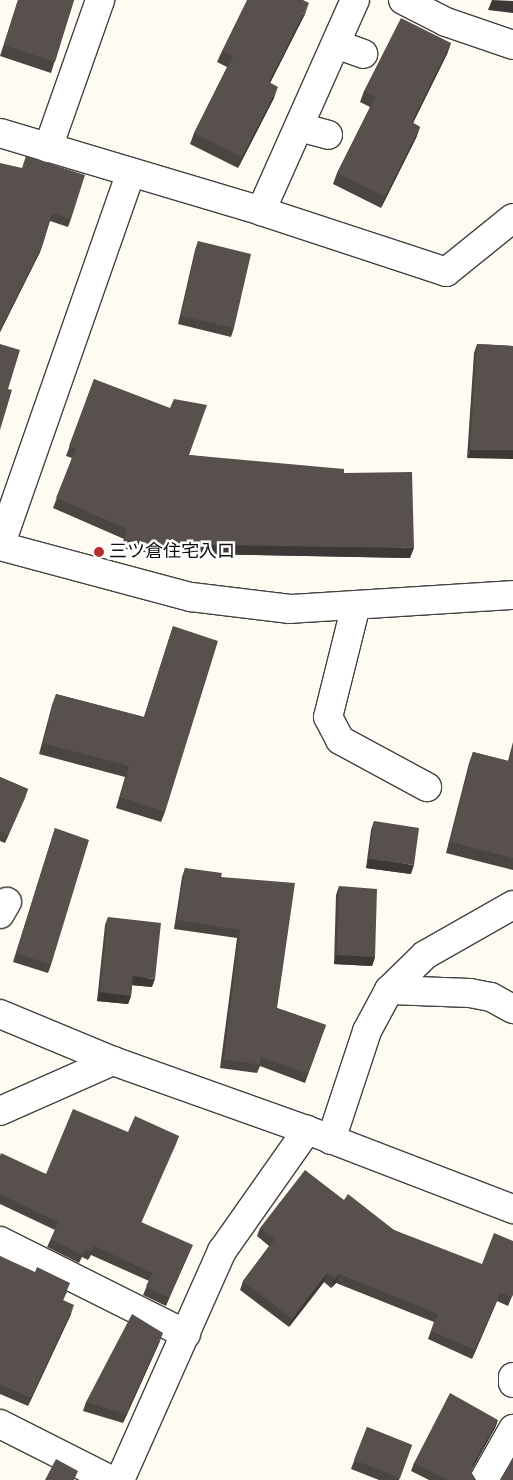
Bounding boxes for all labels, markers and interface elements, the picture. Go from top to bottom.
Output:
place label: 三ツ倉住宅入口 [109,541,235,563]
marker: 三ツ倉住宅入口 [93,546,105,558]

